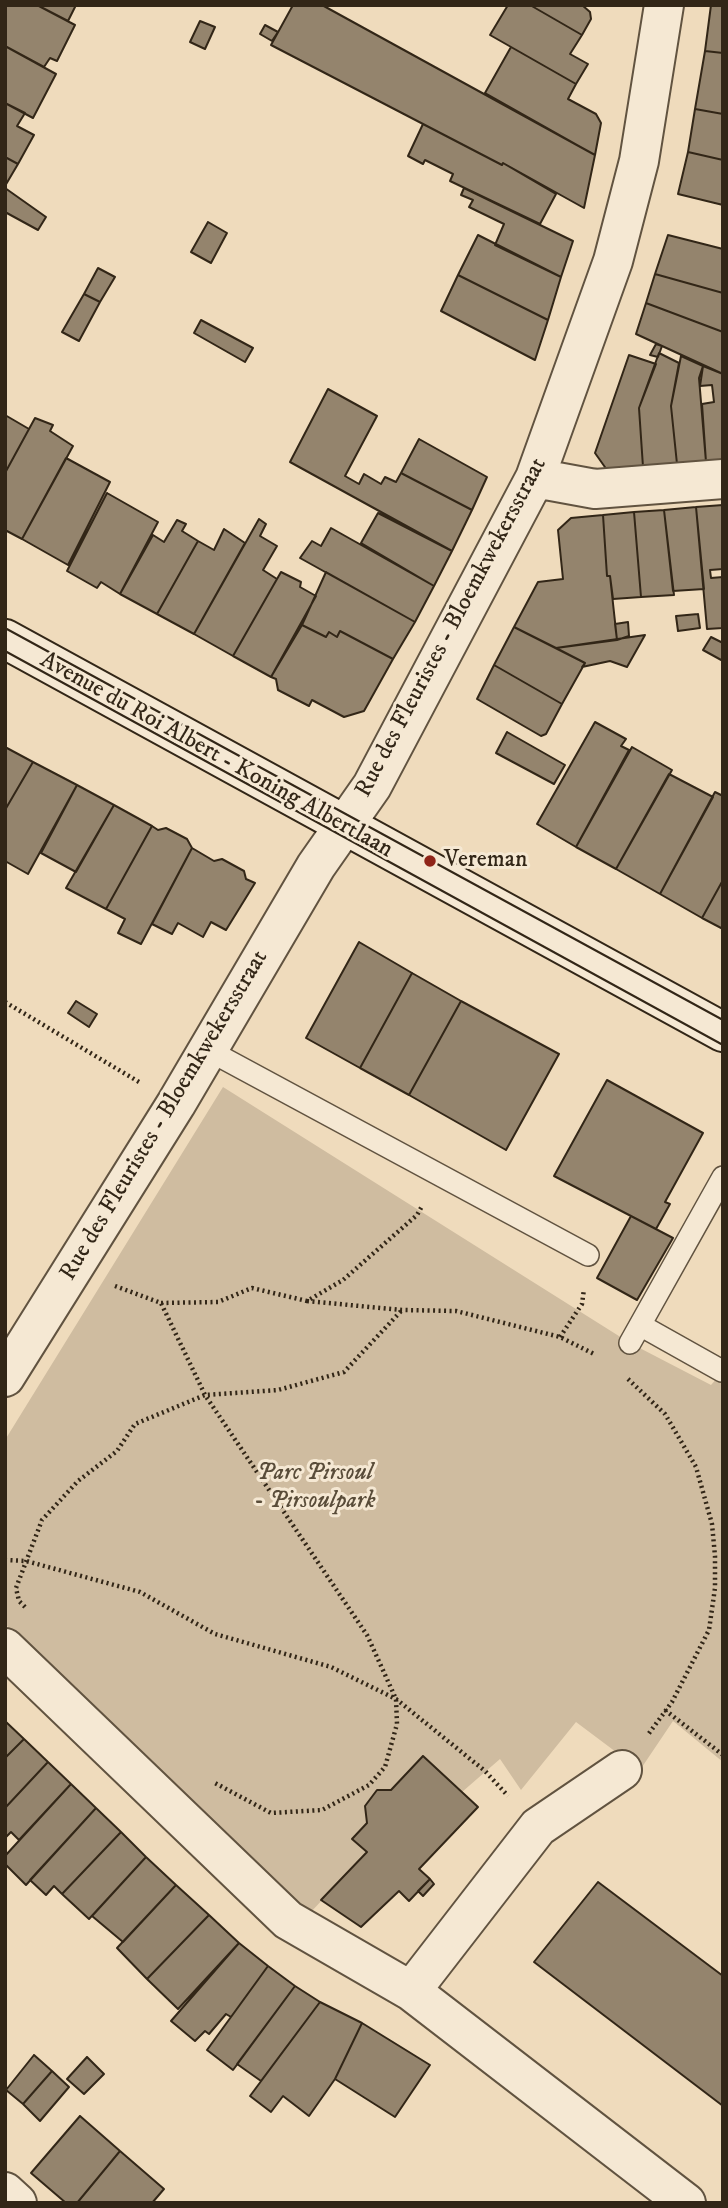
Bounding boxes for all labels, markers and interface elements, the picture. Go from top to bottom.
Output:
street label: Rue des Fleuristes - Bloemkwekersstraat [350,453,554,803]
street label: Avenue du Roi Albert - Koning Albertlaan [35,647,397,865]
place label: Vereman [444,847,527,875]
marker: Vereman [422,853,438,869]
street label: Rue des Fleuristes - Bloemkwekersstraat [55,946,275,1286]
park label: Parc Pirsoul - Pirsoulpark [255,1460,375,1516]

